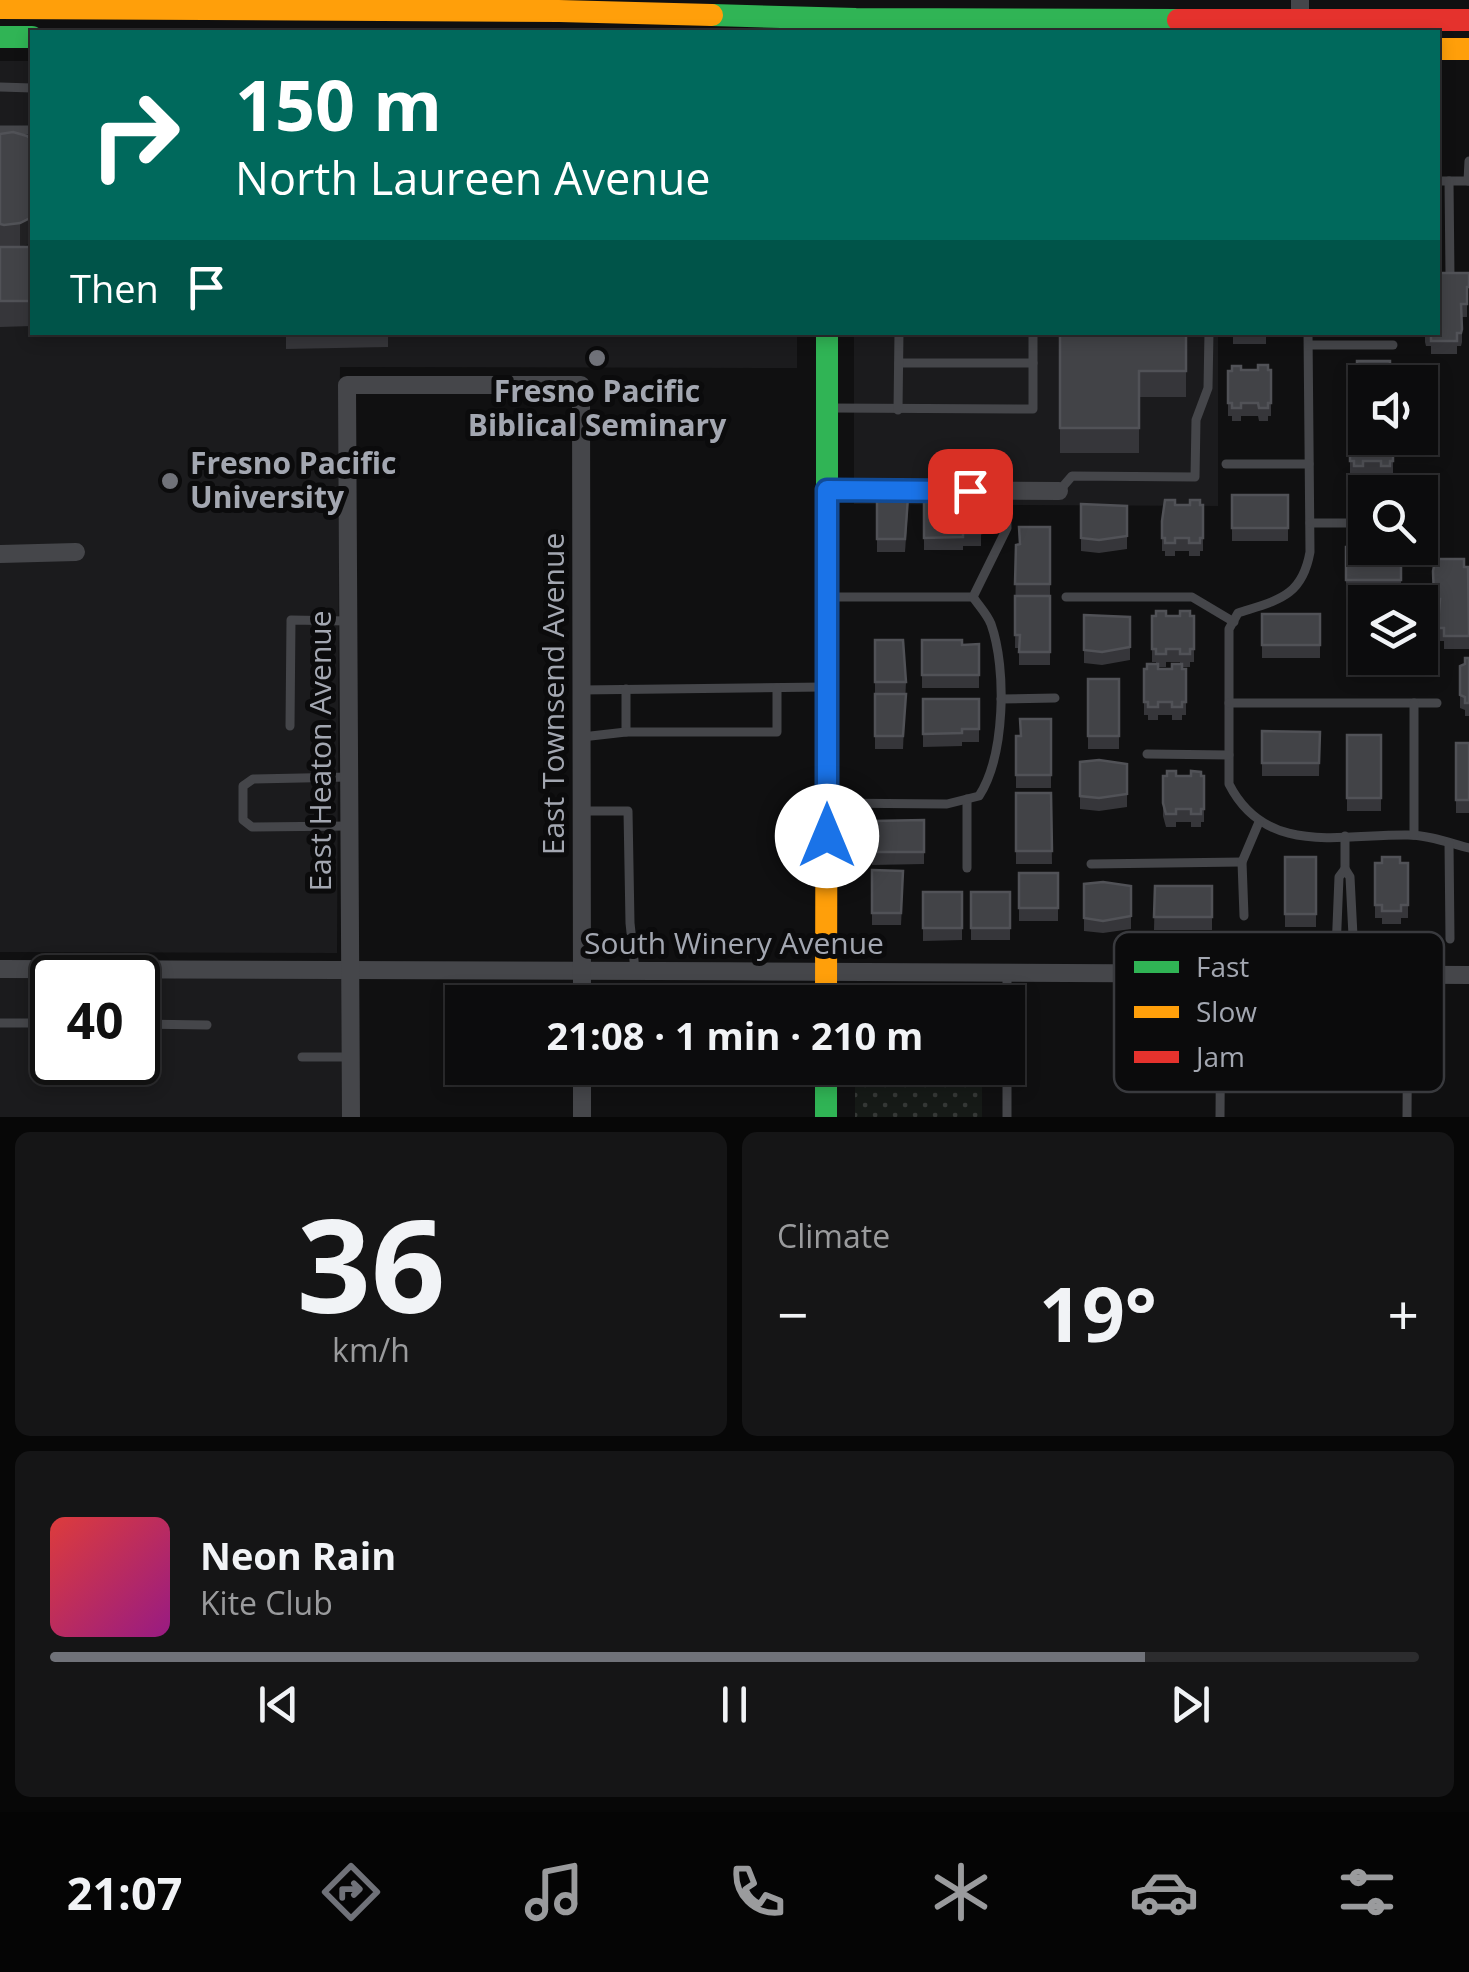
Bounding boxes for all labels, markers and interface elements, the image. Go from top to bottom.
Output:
text: 150 m [235,56,442,152]
icon: right [70,70,200,200]
text: North Laureen Avenue [235,147,711,208]
icon: arrive [179,260,234,315]
text: Then [70,262,159,314]
marker: Fresno Pacific Biblical Seminary [586,347,608,369]
map controls [1348,365,1438,675]
button: sound [1348,365,1438,455]
place label: Fresno Pacific Biblical Seminary [468,370,727,445]
place label: Fresno Pacific University [190,442,397,517]
pin [928,449,1013,534]
icon: arrive [943,464,998,519]
marker: Fresno Pacific University [159,470,181,492]
button: search [1348,475,1438,565]
street label: East Townsend Avenue [532,533,573,855]
button: layers [1348,585,1438,675]
street label: East Heaton Avenue [299,610,340,892]
position arrow [775,784,879,888]
street label: South Winery Avenue [584,922,884,963]
legend [1114,932,1444,1092]
text: Fast [1196,947,1249,985]
speed limit sign: 40 [30,955,160,1085]
text: Slow [1196,992,1257,1030]
text: 21:08 · 1 min · 210 m [547,1009,923,1061]
text: Jam [1193,1037,1245,1075]
text: 36 [297,1174,445,1351]
text: Climate [777,1214,890,1257]
text: 19° [1039,1262,1157,1364]
text: − [777,1276,808,1351]
text: + [1388,1276,1419,1351]
text: km/h [332,1328,410,1371]
text: Neon Rain [200,1529,396,1581]
text: Kite Club [200,1581,333,1624]
icon: previous [251,1677,306,1732]
icon: pause [707,1677,762,1732]
icon: next [1163,1677,1218,1732]
icon: directions [316,1857,386,1927]
icon: music [519,1857,589,1927]
icon: phone [722,1857,792,1927]
icon: climate [926,1857,996,1927]
icon: car [1129,1857,1199,1927]
icon: filters [1332,1857,1402,1927]
text: 21:07 [67,1862,182,1923]

